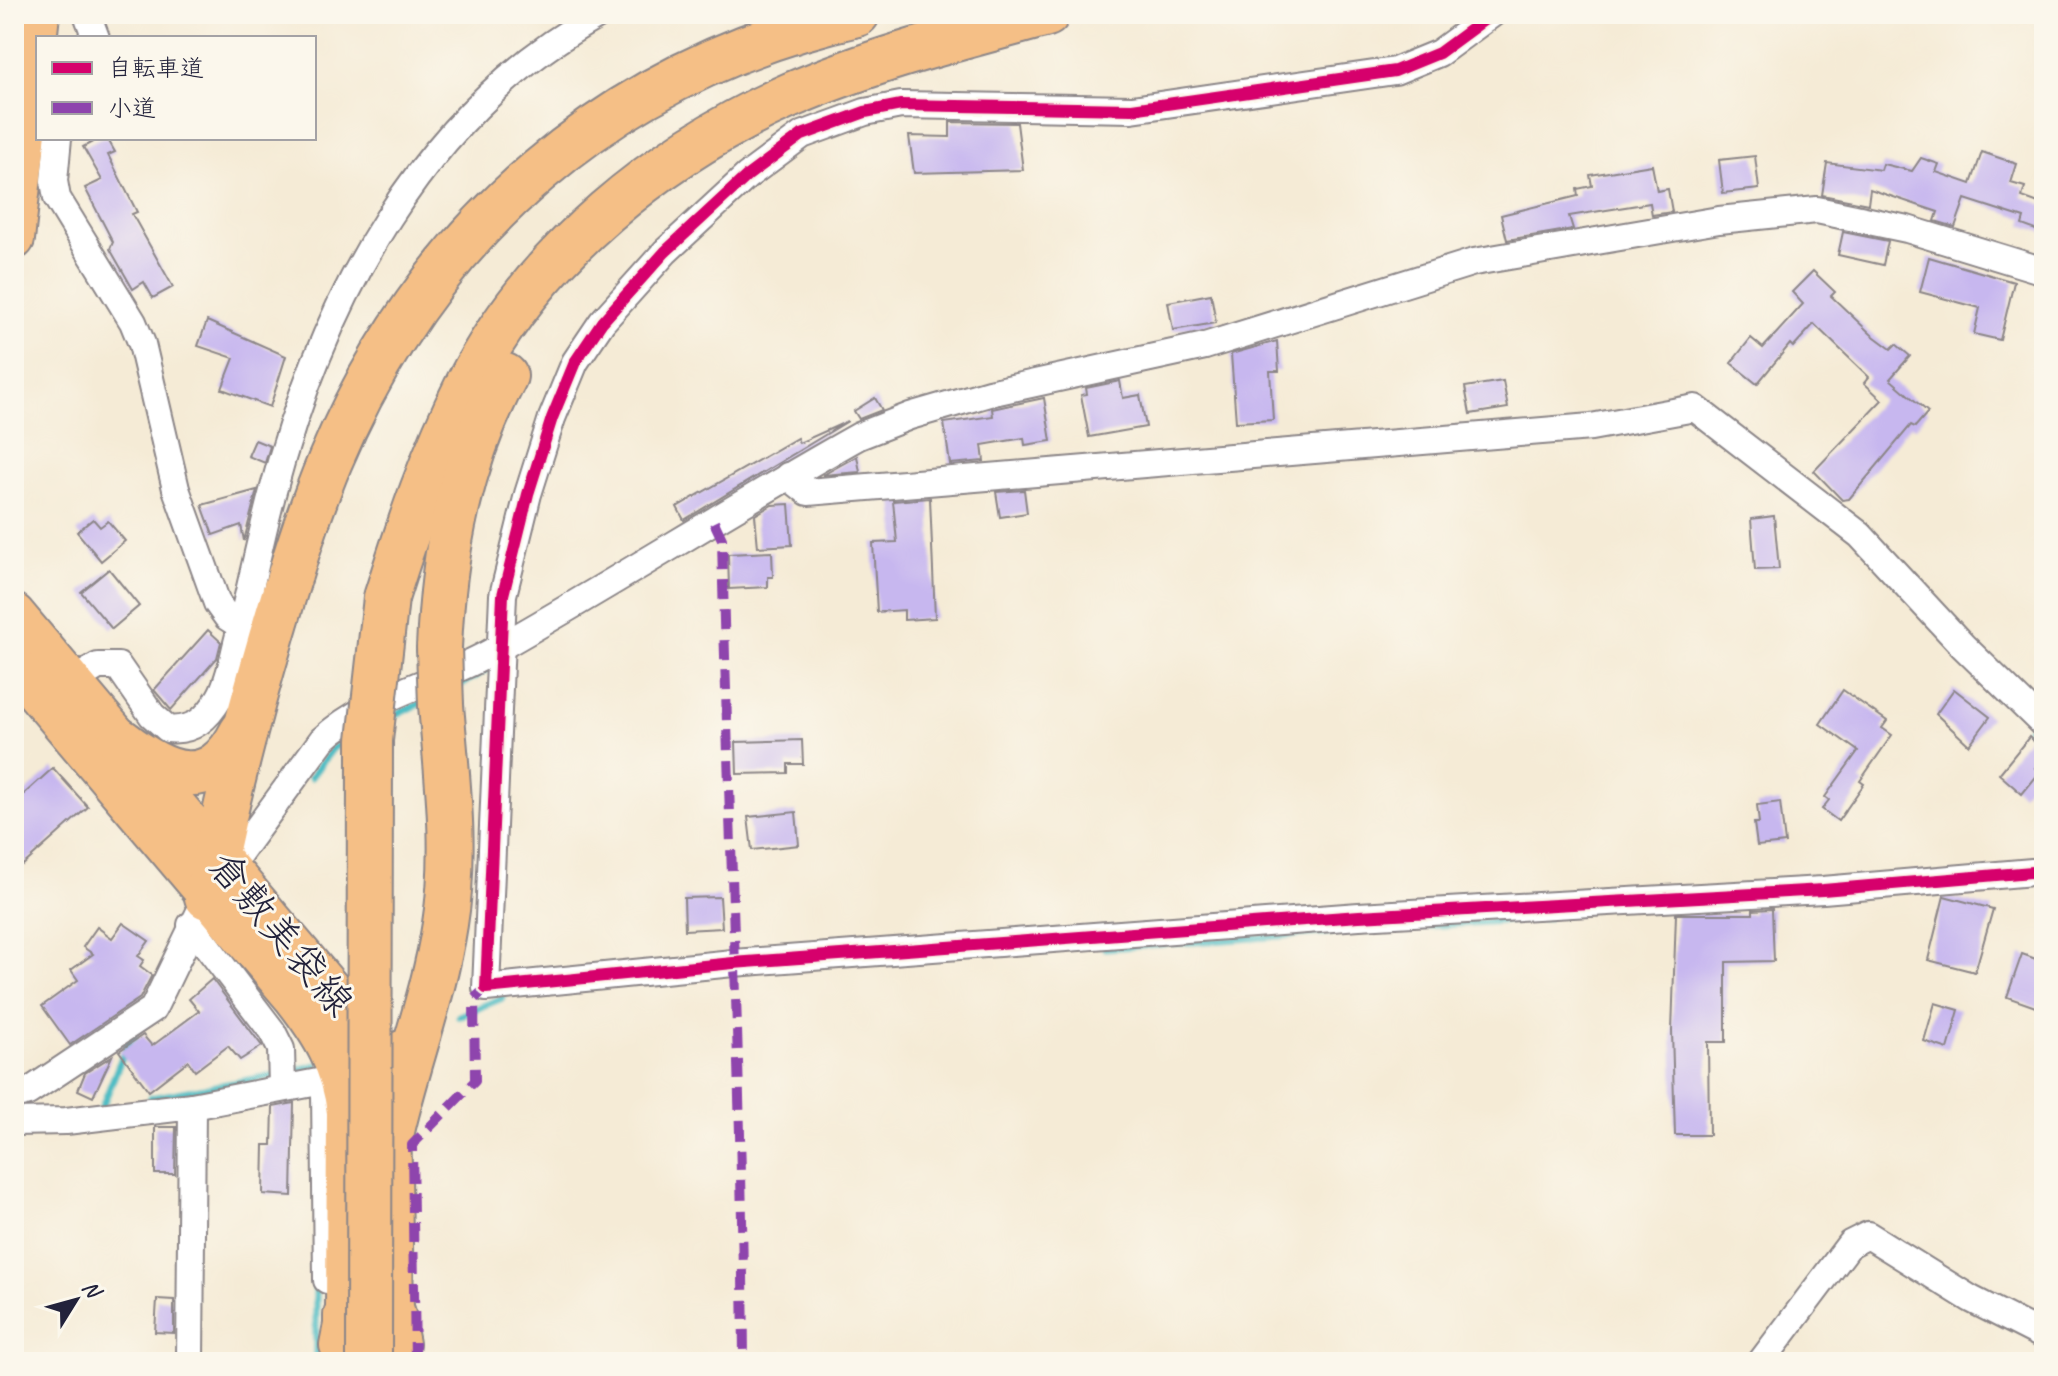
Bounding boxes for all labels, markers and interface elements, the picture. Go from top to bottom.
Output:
legend [36,36,316,140]
text: 自転車道 [108,53,204,83]
text: 小道 [108,93,156,123]
street label: 倉敷美袋線 [198,841,365,1026]
north arrow [36,1260,116,1340]
text: N [76,1275,108,1305]

